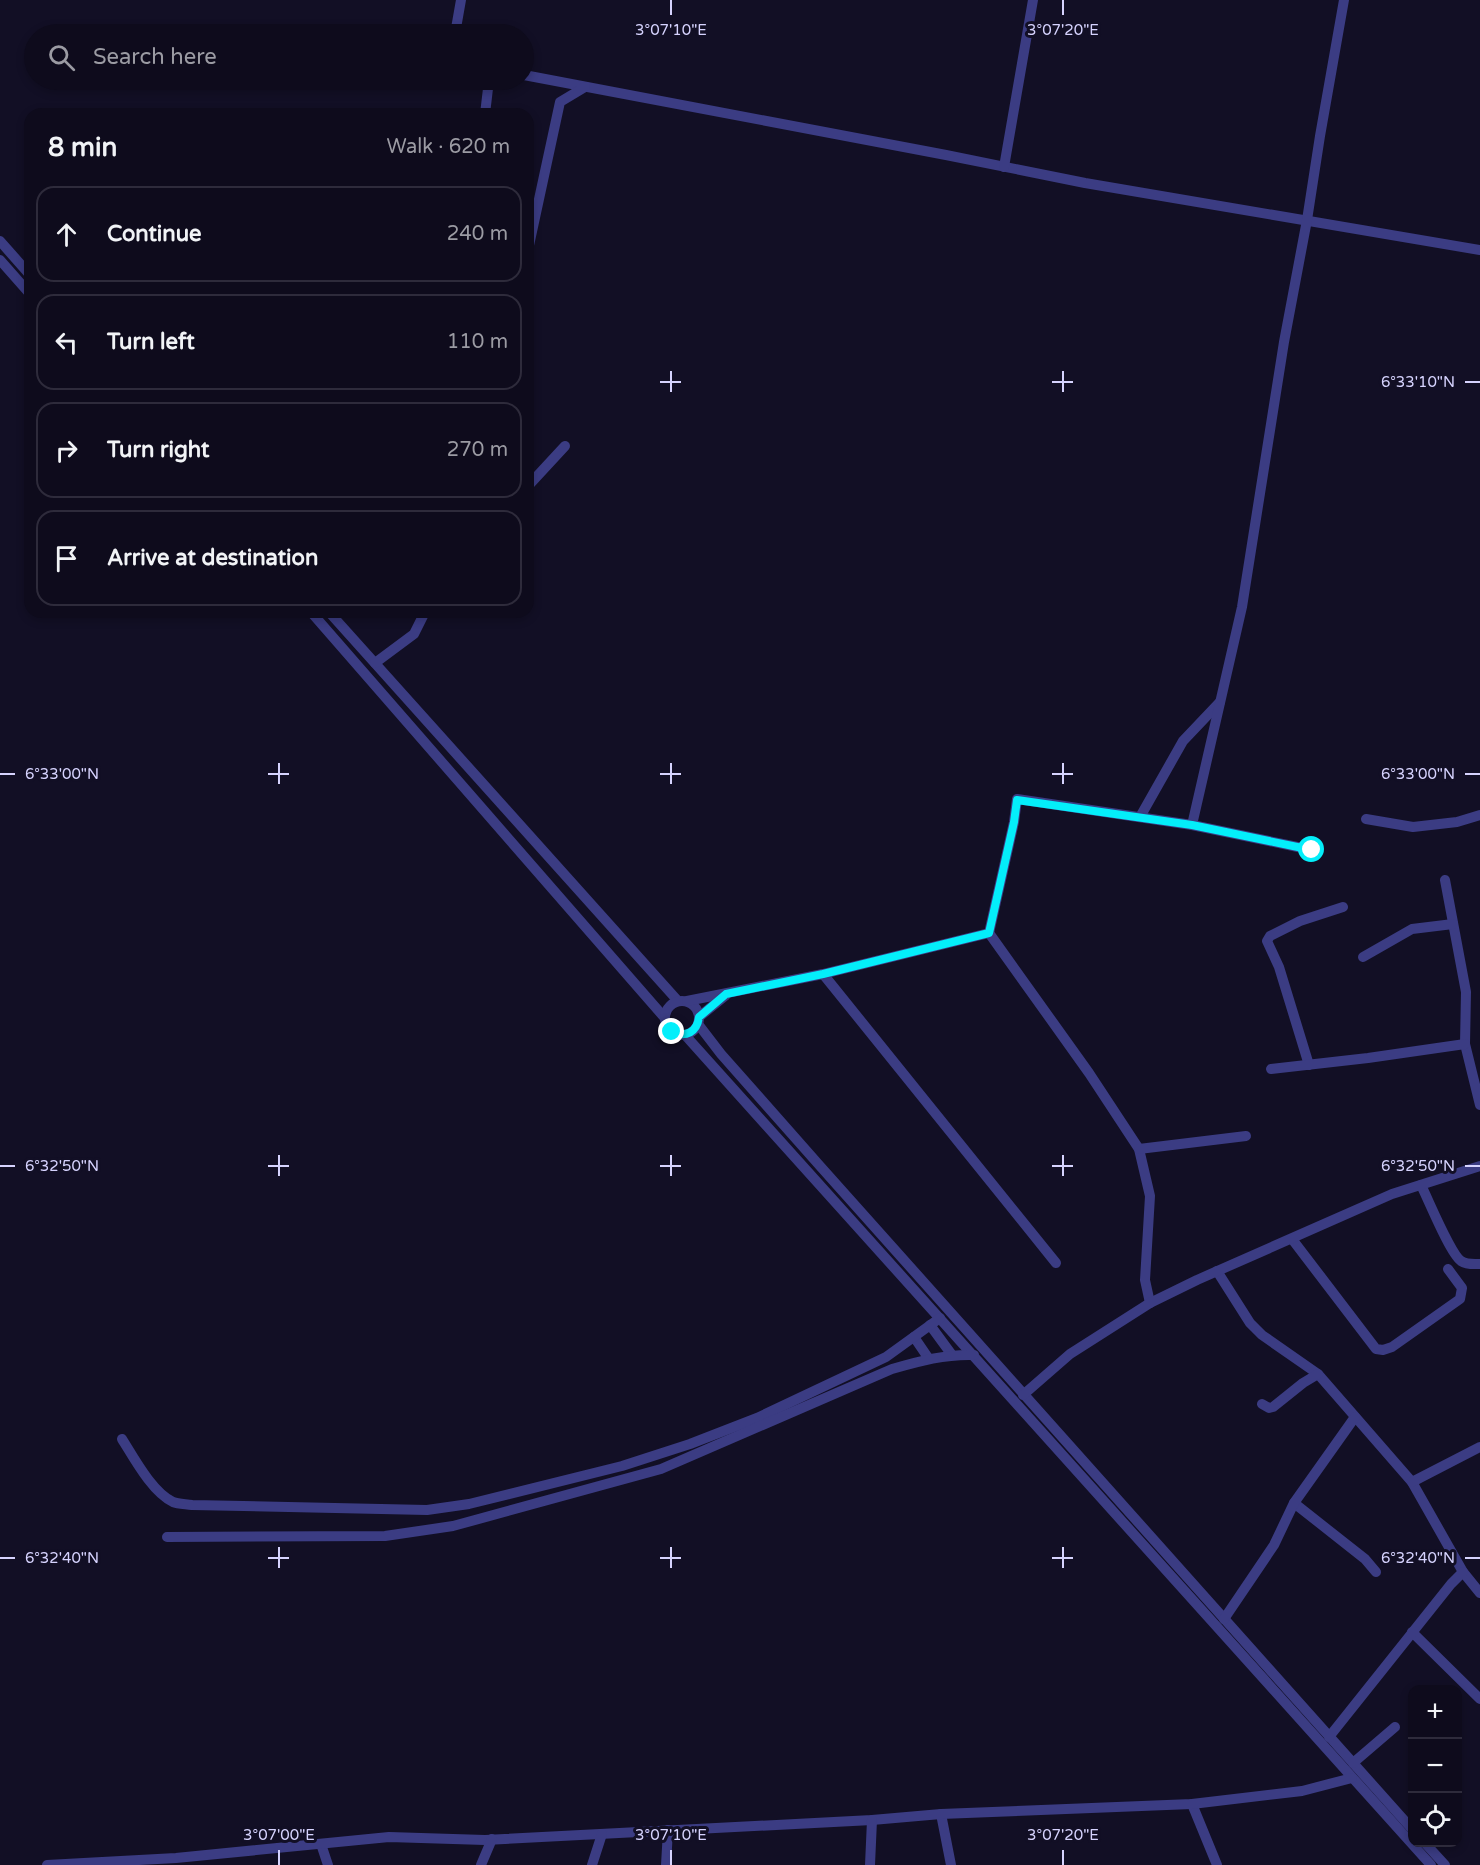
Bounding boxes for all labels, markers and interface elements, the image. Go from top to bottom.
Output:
text: 3°07'10"E [635,21,707,39]
text: 3°07'20"E [1027,21,1099,39]
search box [24,24,534,90]
icon: search [45,41,78,74]
text: Search here [93,44,217,70]
text: 8 min [48,132,117,163]
text: Walk · 620 m [387,135,510,159]
icon: ahead [50,218,83,251]
text: Continue [107,221,202,247]
text: 240 m [447,222,508,246]
icon: left [50,326,83,359]
text: Turn left [107,329,195,355]
text: 110 m [447,330,508,354]
text: 6°33'10"N [1381,373,1455,391]
icon: right [50,434,83,467]
text: Turn right [107,437,209,463]
text: 270 m [447,438,508,462]
icon: arrive [50,542,83,575]
text: Arrive at destination [107,545,318,571]
text: 6°33'00"N [25,765,99,783]
text: 6°33'00"N [1381,765,1455,783]
route start [1298,836,1324,862]
route end [658,1018,684,1044]
text: 6°32'50"N [25,1157,99,1175]
text: 6°32'50"N [1381,1157,1455,1175]
text: 6°32'40"N [25,1549,99,1567]
text: 6°32'40"N [1381,1549,1455,1567]
map controls [1408,1685,1462,1847]
button: + [1408,1685,1462,1739]
button: − [1408,1739,1462,1793]
button: locate [1408,1793,1462,1847]
text: 3°07'00"E [243,1826,315,1844]
text: 3°07'10"E [635,1826,707,1844]
text: 3°07'20"E [1027,1826,1099,1844]

